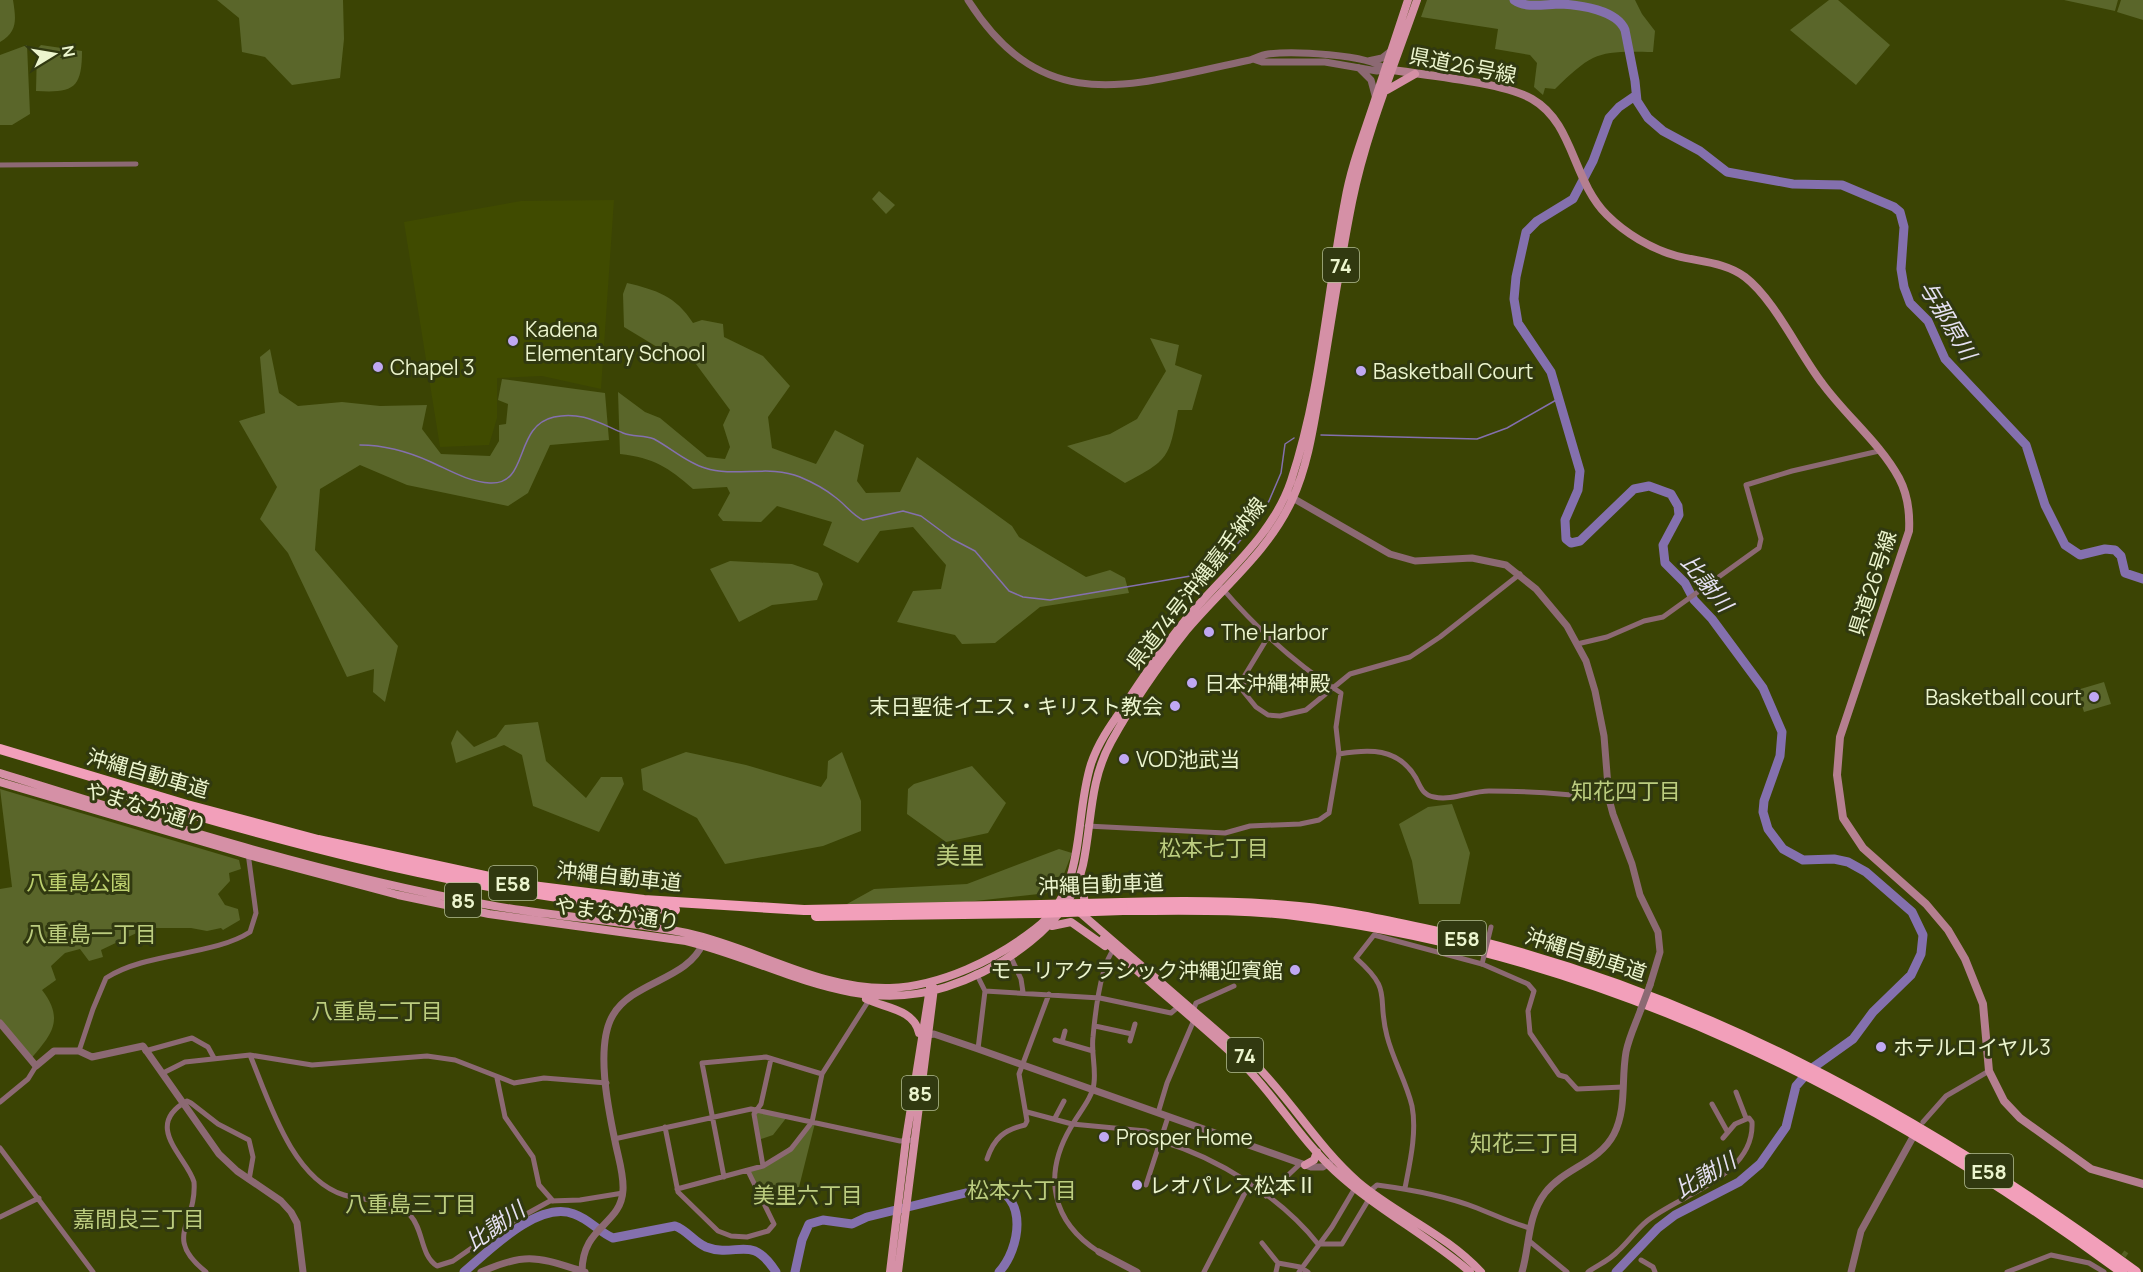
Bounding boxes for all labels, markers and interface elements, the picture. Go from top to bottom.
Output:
north arrow [24,24,84,84]
street label: 県道26号線 [1407,41,1519,89]
text: N [57,43,81,59]
road number: 74 [1323,248,1359,282]
water label: 与那原川 [1912,275,1985,367]
place label: Kadena Elementary School [525,315,706,367]
marker: Kadena Elementary School [506,334,520,348]
place label: Chapel 3 [390,353,475,381]
place label: Basketball Court [1373,357,1533,385]
marker: Chapel 3 [371,360,385,374]
marker: Basketball Court [1354,364,1368,378]
street label: 県道74号沖縄嘉手納線 [1120,491,1272,675]
street label: 県道26号線 [1842,527,1902,639]
water label: 比謝川 [1675,548,1741,620]
place label: The Harbor [1221,618,1329,646]
marker: The Harbor [1202,625,1216,639]
place label: 日本沖縄神殿 [1204,669,1330,697]
marker: 日本沖縄神殿 [1185,676,1199,690]
place label: Basketball court [1925,683,2082,711]
marker: Basketball court [2087,690,2101,704]
place label: 末日聖徒イエス・キリスト教会 [869,692,1163,720]
marker: 末日聖徒イエス・キリスト教会 [1168,699,1182,713]
street label: 沖縄自動車道 [84,742,212,804]
place label: VOD池武当 [1136,745,1241,773]
marker: VOD池武当 [1117,752,1131,766]
street label: やまなか通り [82,775,210,839]
district label: 知花四丁目 [1571,776,1681,806]
district label: 松本七丁目 [1159,833,1269,863]
district label: 美里 [936,838,984,871]
street label: 沖縄自動車道 [555,855,683,897]
road number: E58 [489,866,537,900]
park label: 八重島公園 [27,868,132,896]
street label: 沖縄自動車道 [1038,868,1164,900]
road number: 85 [445,883,481,917]
street label: やまなか通り [553,890,681,936]
district label: 八重島一丁目 [25,919,157,949]
road number: E58 [1438,921,1486,955]
street label: 沖縄自動車道 [1522,921,1650,987]
place label: モーリアクラシック沖縄迎賓館 [990,956,1283,984]
marker: モーリアクラシック沖縄迎賓館 [1288,963,1302,977]
district label: 八重島二丁目 [311,996,443,1026]
place label: ホテルロイヤル3 [1893,1033,2051,1061]
road number: 74 [1227,1038,1263,1072]
marker: ホテルロイヤル3 [1874,1040,1888,1054]
road number: 85 [902,1076,938,1110]
place label: Prosper Home [1116,1123,1253,1151]
district label: 知花三丁目 [1470,1128,1580,1158]
marker: Prosper Home [1097,1130,1111,1144]
water label: 比謝川 [1669,1145,1743,1204]
road number: E58 [1965,1154,2013,1188]
place label: レオパレス松本Ⅱ [1149,1171,1317,1199]
district label: 松本六丁目 [967,1175,1077,1205]
marker: レオパレス松本Ⅱ [1130,1178,1144,1192]
district label: 美里六丁目 [753,1180,863,1210]
district label: 八重島三丁目 [345,1189,477,1219]
water label: 比謝川 [459,1194,532,1257]
district label: 嘉間良三丁目 [73,1204,205,1234]

